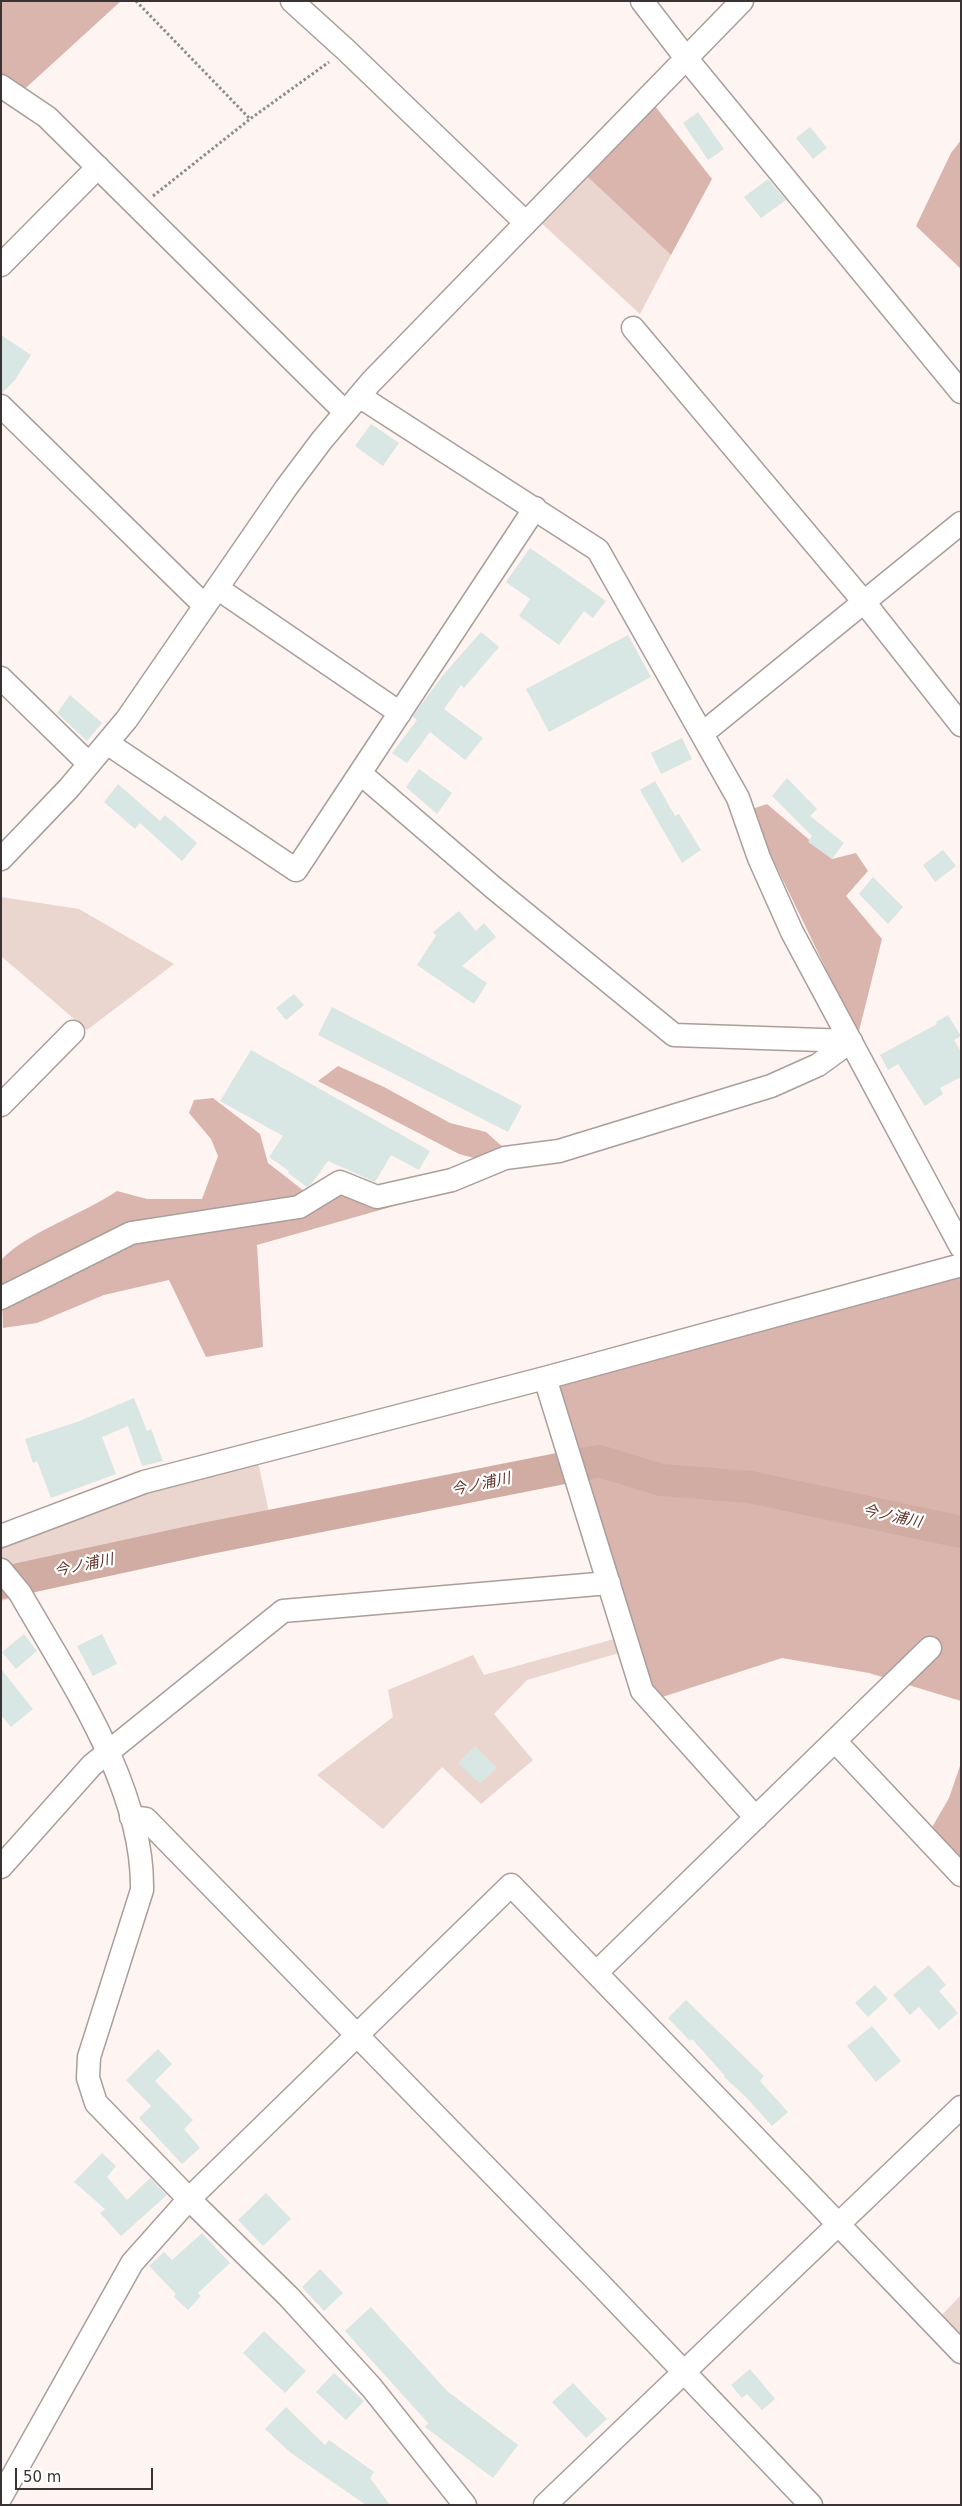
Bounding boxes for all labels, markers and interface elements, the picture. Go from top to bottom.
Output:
water label: 今ノ浦川 [450,1470,512,1500]
water label: 今ノ浦川 [861,1502,923,1532]
water label: 今ノ浦川 [53,1551,115,1581]
scale bar [18,2458,155,2490]
text: 50 m [23,2468,61,2486]

